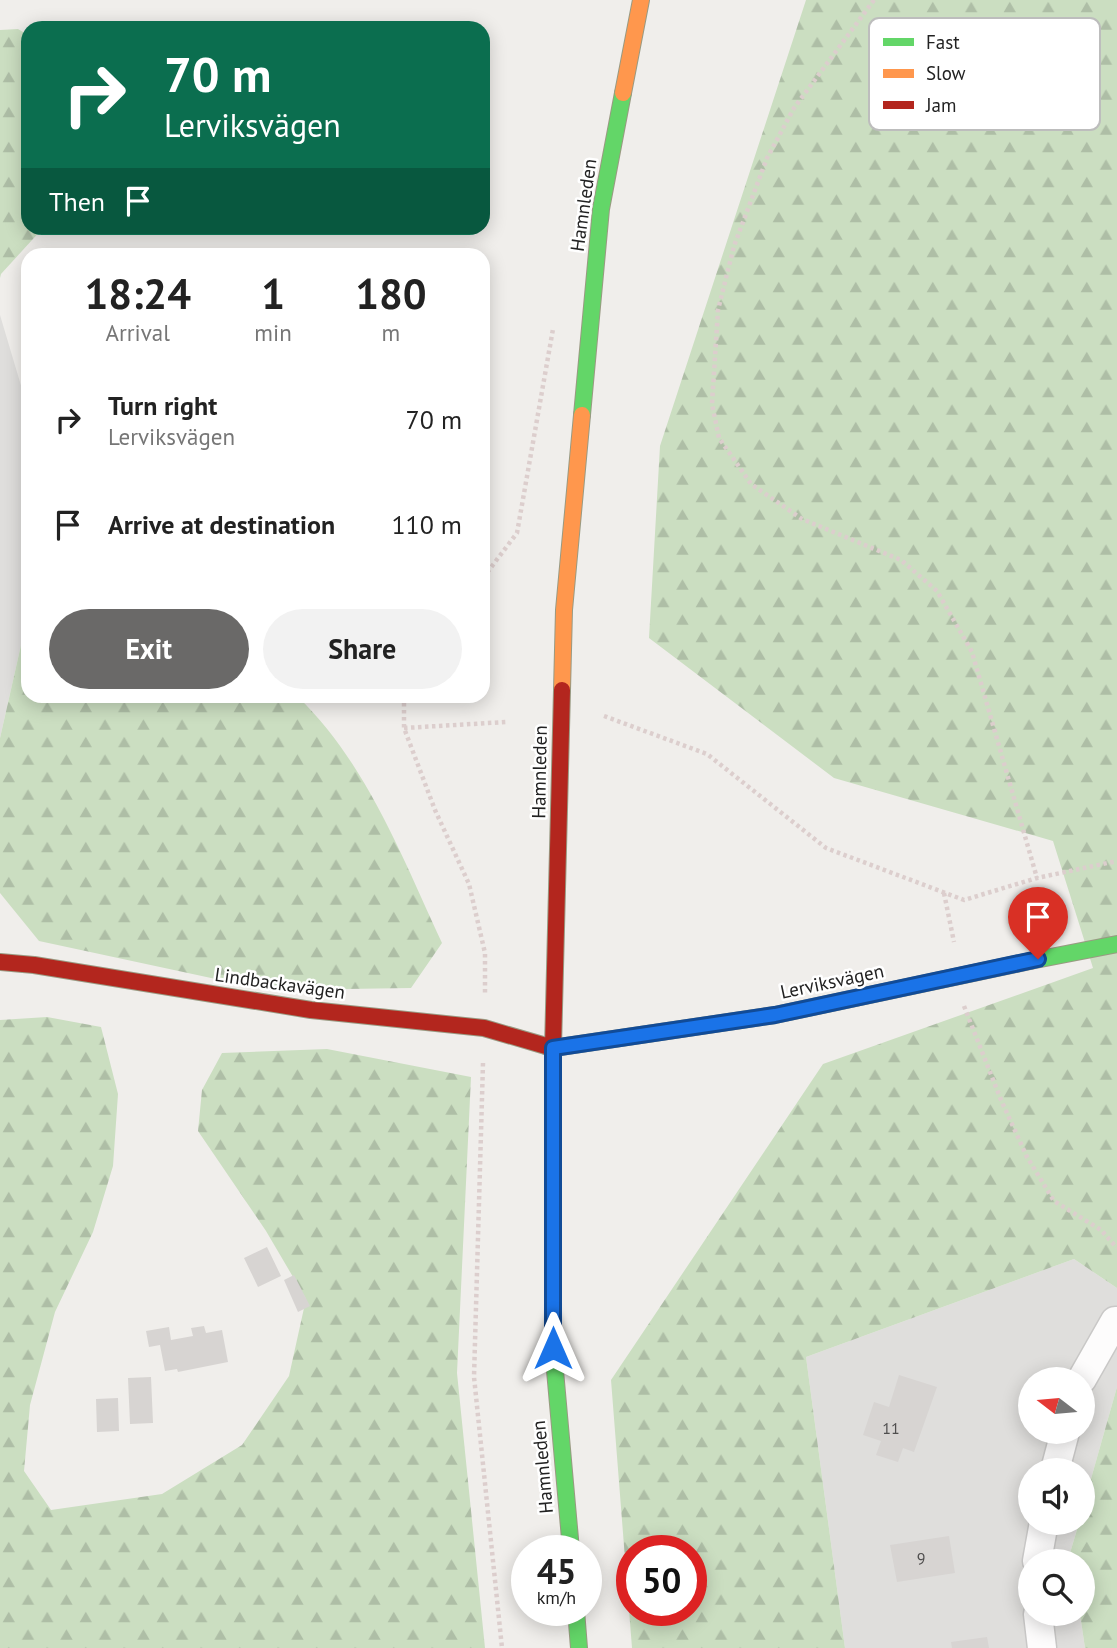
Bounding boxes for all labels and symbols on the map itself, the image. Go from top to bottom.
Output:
legend [869,18,1100,130]
text: Fast [926,30,960,54]
text: Slow [926,61,966,85]
text: Jam [925,93,956,117]
street label: Hamnleden [565,157,601,253]
street label: Hamnleden [526,725,552,819]
pin [1008,887,1068,959]
street label: Lerviksvägen [778,958,886,1004]
street label: Lindbackavägen [213,962,347,1004]
position arrow [516,1311,590,1385]
north arrow [1018,1367,1096,1444]
house number: 11 [882,1418,900,1438]
street label: Hamnleden [526,1419,558,1515]
speed limit sign: 50 [616,1535,707,1626]
house number: 9 [917,1548,925,1568]

